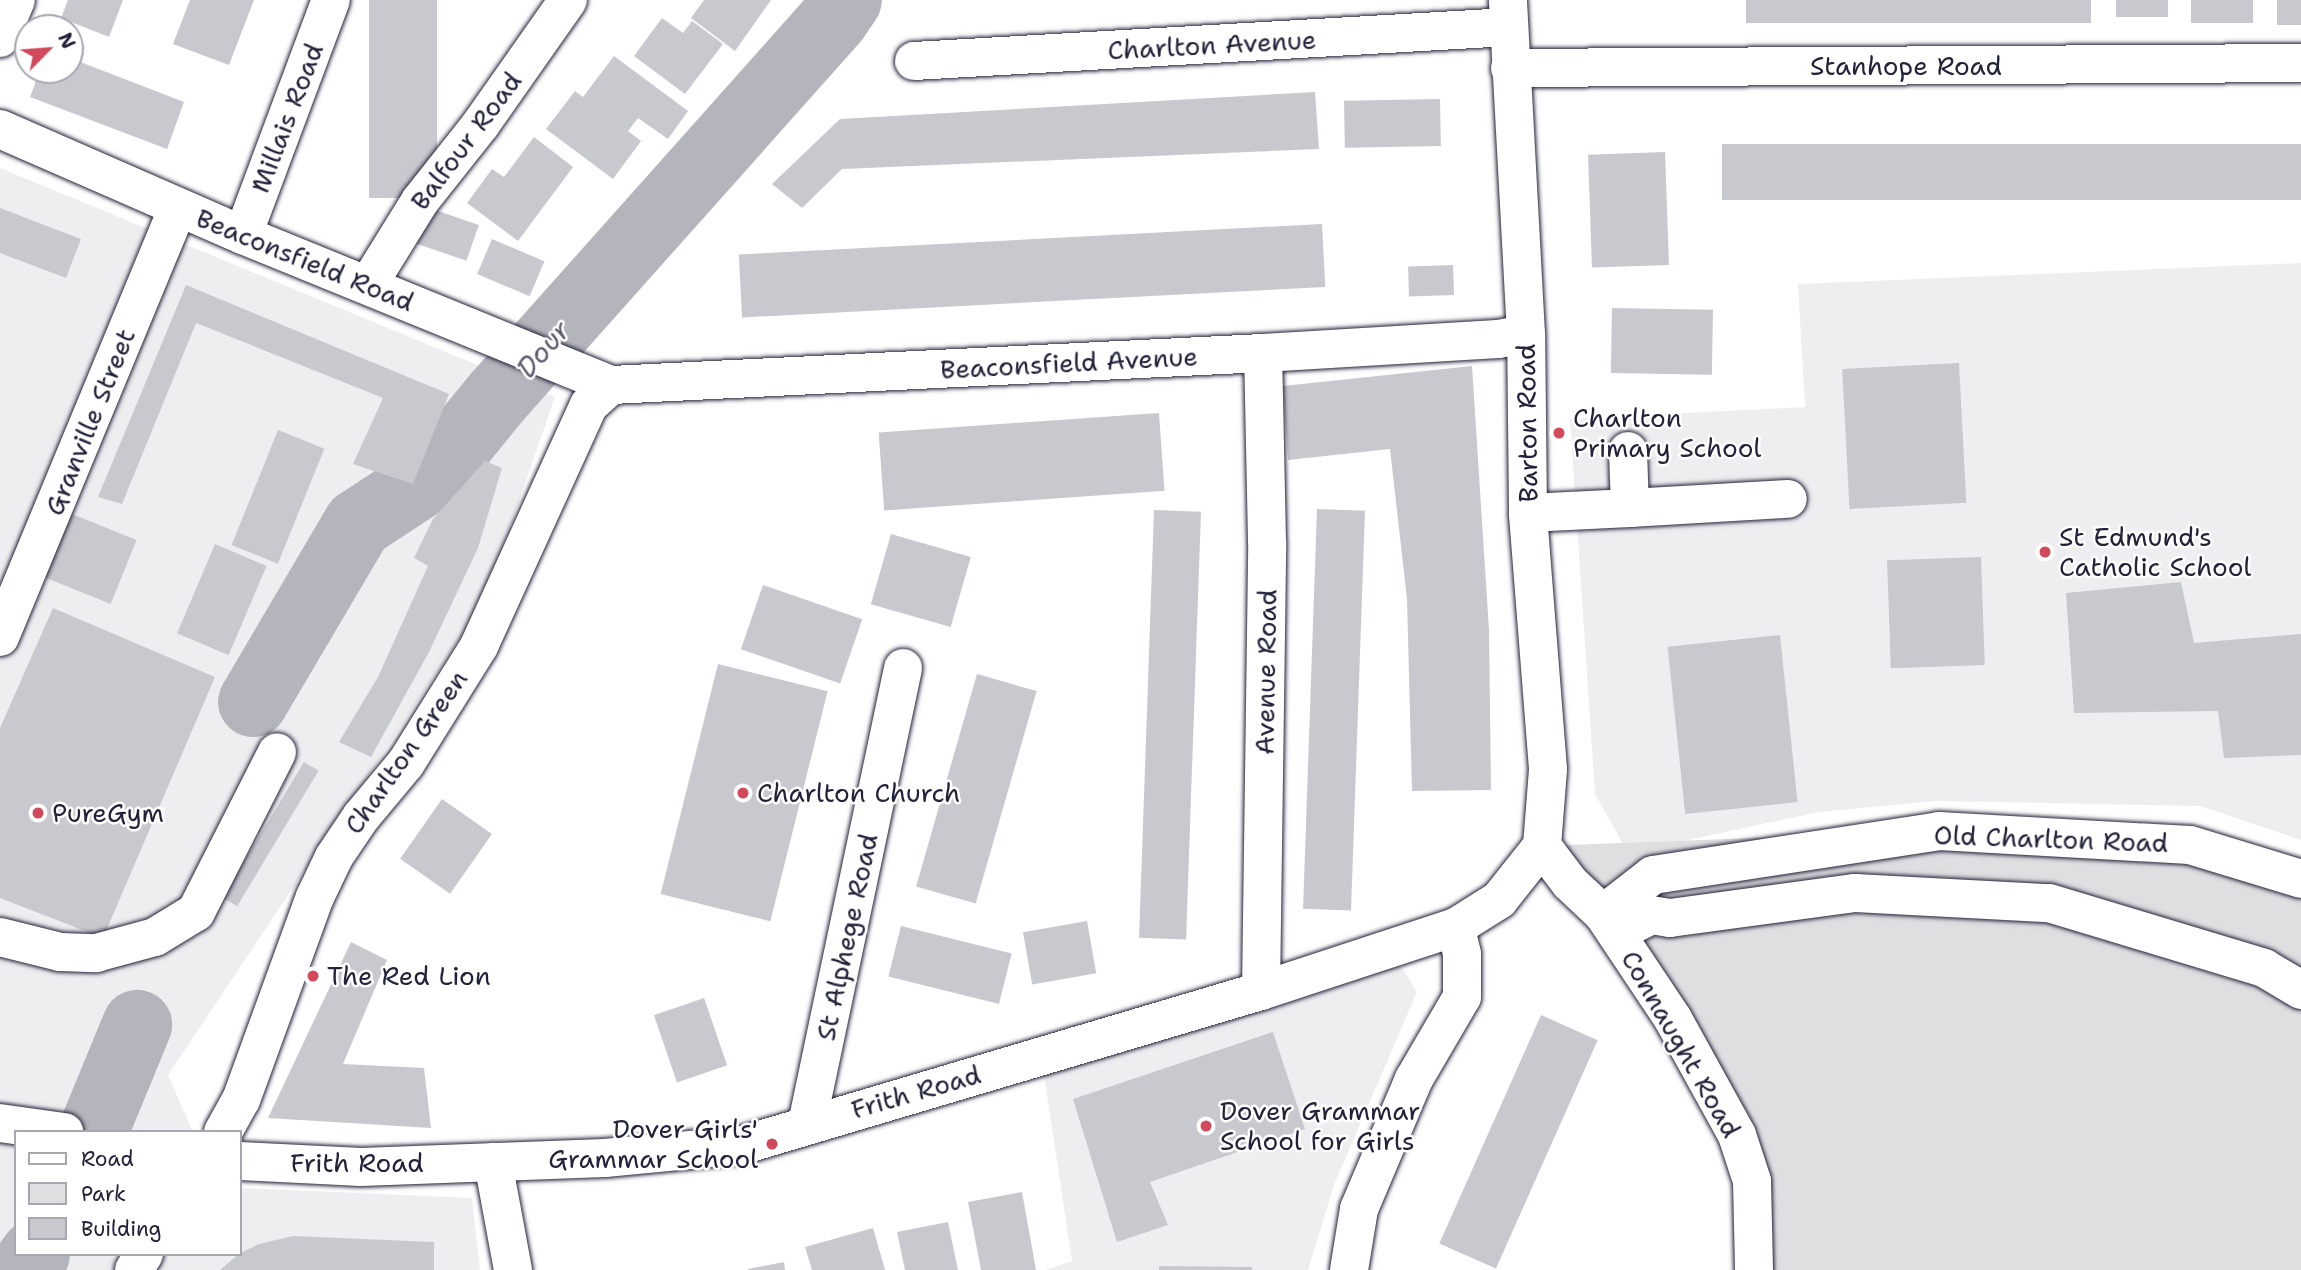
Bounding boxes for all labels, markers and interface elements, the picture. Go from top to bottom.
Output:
north arrow [14,14,84,84]
street label: Charlton Avenue [1107,24,1317,66]
text: N [52,29,81,53]
street label: Millais Road [244,39,330,197]
street label: Stanhope Road [1810,50,2002,82]
street label: Balfour Road [404,66,528,216]
street label: Beaconsfield Road [192,202,418,318]
water label: Dour [509,314,577,384]
street label: Granville Street [38,324,142,520]
street label: Beaconsfield Avenue [939,341,1199,385]
street label: Barton Road [1510,343,1544,503]
place label: Charlton Primary School [1573,402,1761,464]
marker: Charlton Primary School [1551,425,1567,441]
place label: St Edmund's Catholic School [2059,521,2251,582]
marker: St Edmund's Catholic School [2037,544,2053,560]
street label: Avenue Road [1249,589,1283,755]
street label: Charlton Green [338,664,474,840]
place label: Charlton Church [757,777,960,809]
marker: Charlton Church [735,785,751,801]
place label: PureGym [52,797,164,829]
marker: PureGym [30,805,46,821]
street label: Old Charlton Road [1933,819,2169,859]
street label: St Alphege Road [810,831,884,1043]
street label: Connaught Road [1615,945,1747,1143]
place label: The Red Lion [327,960,491,992]
marker: The Red Lion [305,968,321,984]
street label: Frith Road [848,1059,984,1125]
place label: Dover Grammar School for Girls [1220,1095,1420,1156]
place label: Dover Girls' Grammar School [548,1113,758,1174]
marker: Dover Grammar School for Girls [1198,1118,1214,1134]
legend [14,1130,242,1256]
marker: Dover Girls' Grammar School [764,1136,780,1152]
text: Road [81,1145,134,1173]
street label: Frith Road [290,1147,424,1179]
text: Park [81,1180,126,1208]
text: Building [81,1215,161,1243]

